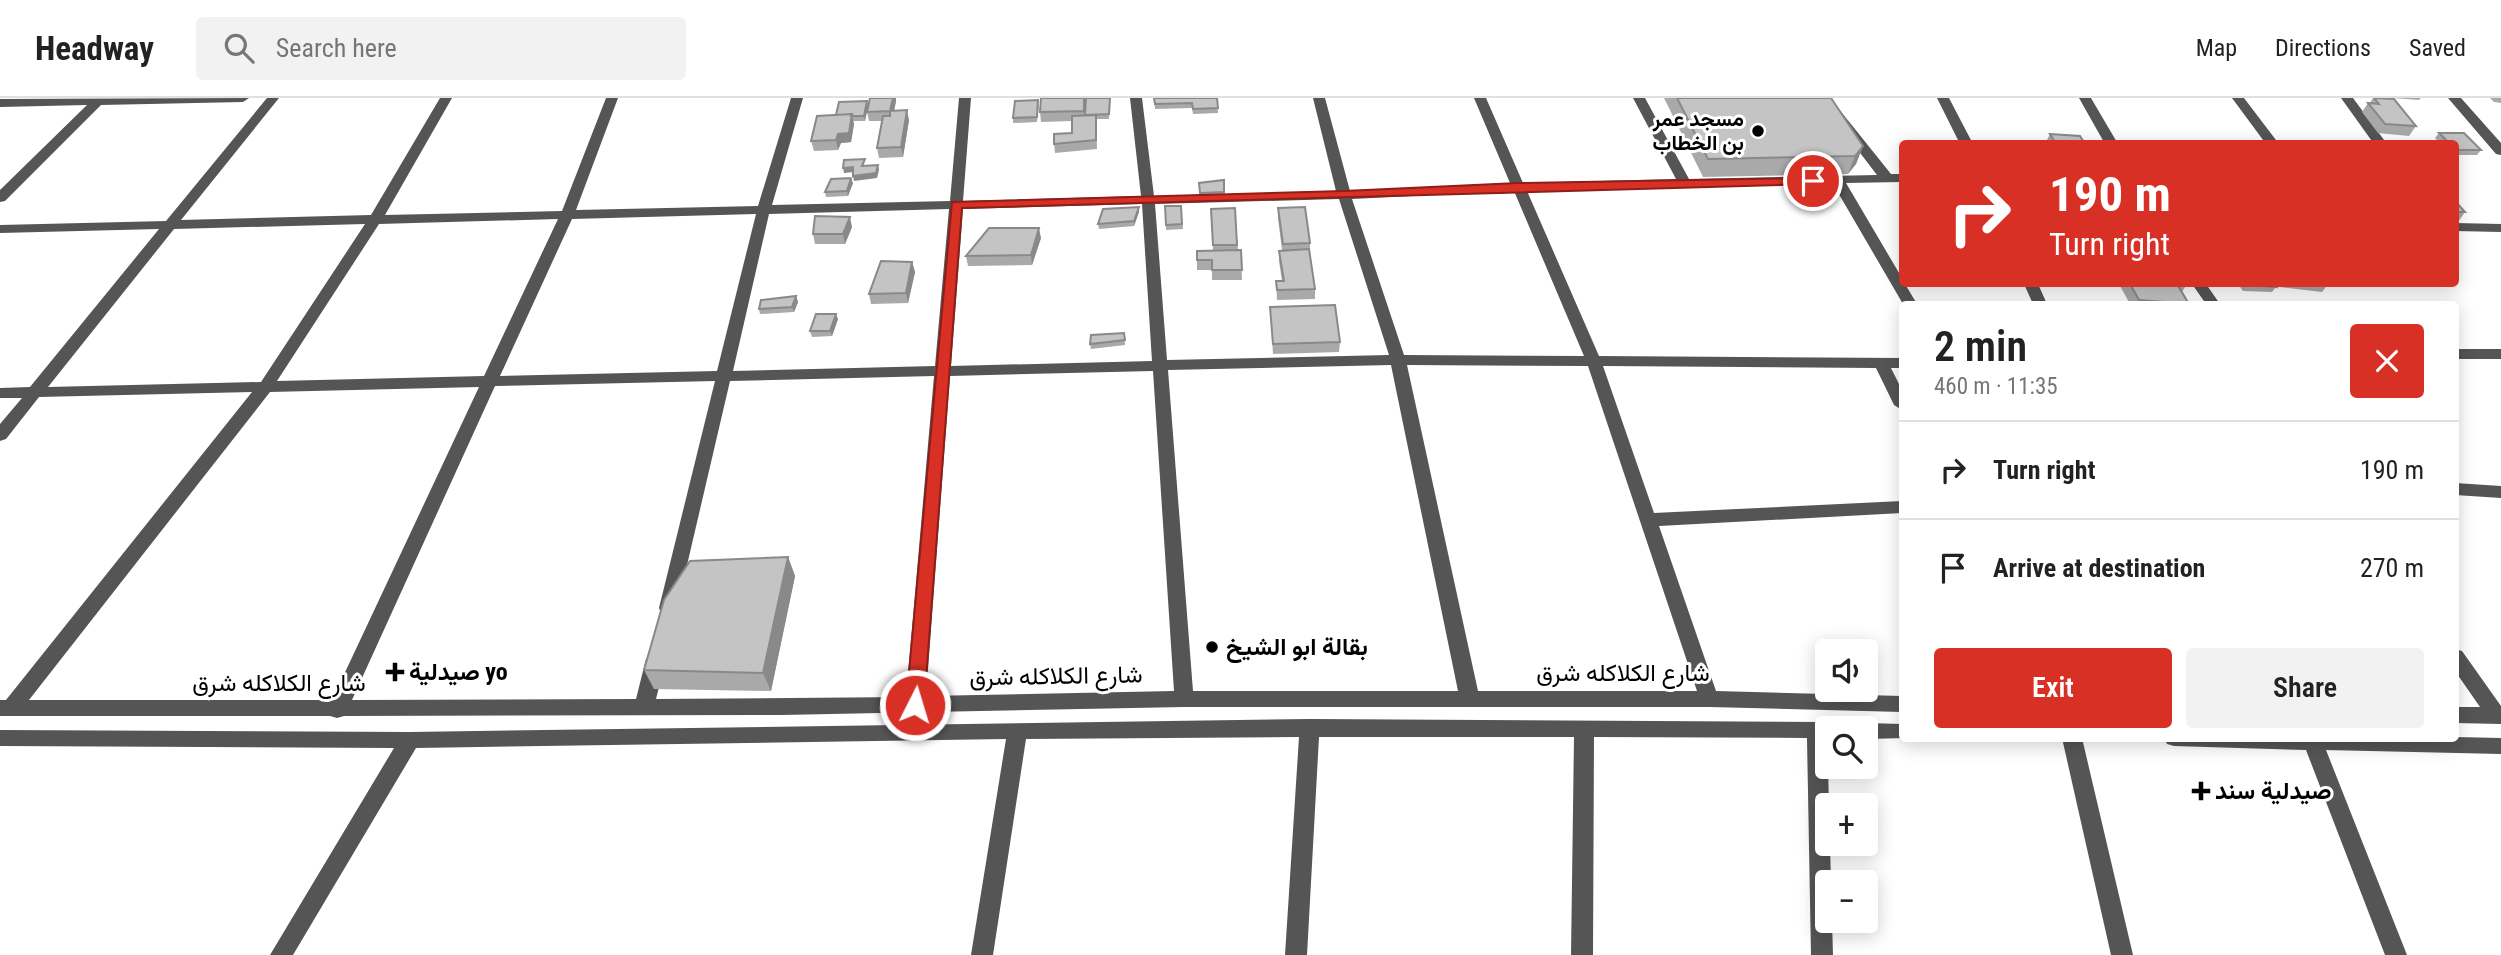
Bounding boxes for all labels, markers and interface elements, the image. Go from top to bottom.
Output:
search box [196,17,686,80]
text: Headway [35,29,154,68]
icon: search [220,29,258,67]
text: Search here [276,33,397,63]
text: Map [2196,34,2237,62]
text: Directions [2275,34,2371,62]
text: Saved [2409,34,2466,62]
place label: مسجد عمر بن الخطاب [1652,107,1744,155]
marker: مسجد عمر بن الخطاب [1750,123,1766,139]
pin [1783,151,1843,211]
icon: arrive [1794,162,1832,200]
text: 190 m [2049,166,2171,223]
icon: right [1934,168,2025,259]
text: Turn right [2049,225,2170,263]
text: 2 min [1934,322,2027,371]
button: close [2350,324,2424,398]
text: 460 m · 11:35 [1934,373,2058,400]
icon: right [1934,451,1972,489]
text: Turn right [1993,455,2095,485]
text: 190 m [2360,455,2424,485]
icon: arrive [1934,549,1972,587]
text: Arrive at destination [1993,553,2205,583]
text: 270 m [2360,553,2424,583]
place label: بقالة ابو الشيخ [1226,633,1368,664]
marker: بقالة ابو الشيخ [1204,639,1220,655]
map controls [1815,639,1878,933]
button: sound [1815,639,1878,702]
button: Exit [1934,648,2172,728]
button: Share [2186,648,2424,728]
place label: صيدلية yo [409,658,508,686]
street label: شارع الكلاكله شرق [1536,659,1710,689]
street label: شارع الكلاكله شرق [969,660,1143,694]
marker: صيدلية yo [387,664,403,680]
position arrow [878,668,952,742]
street label: شارع الكلاكله شرق [192,669,366,699]
button: search [1815,716,1878,779]
place label: صيدلية سند [2215,777,2332,805]
marker: صيدلية سند [2193,783,2209,799]
button: + [1815,793,1878,856]
button: − [1815,870,1878,933]

